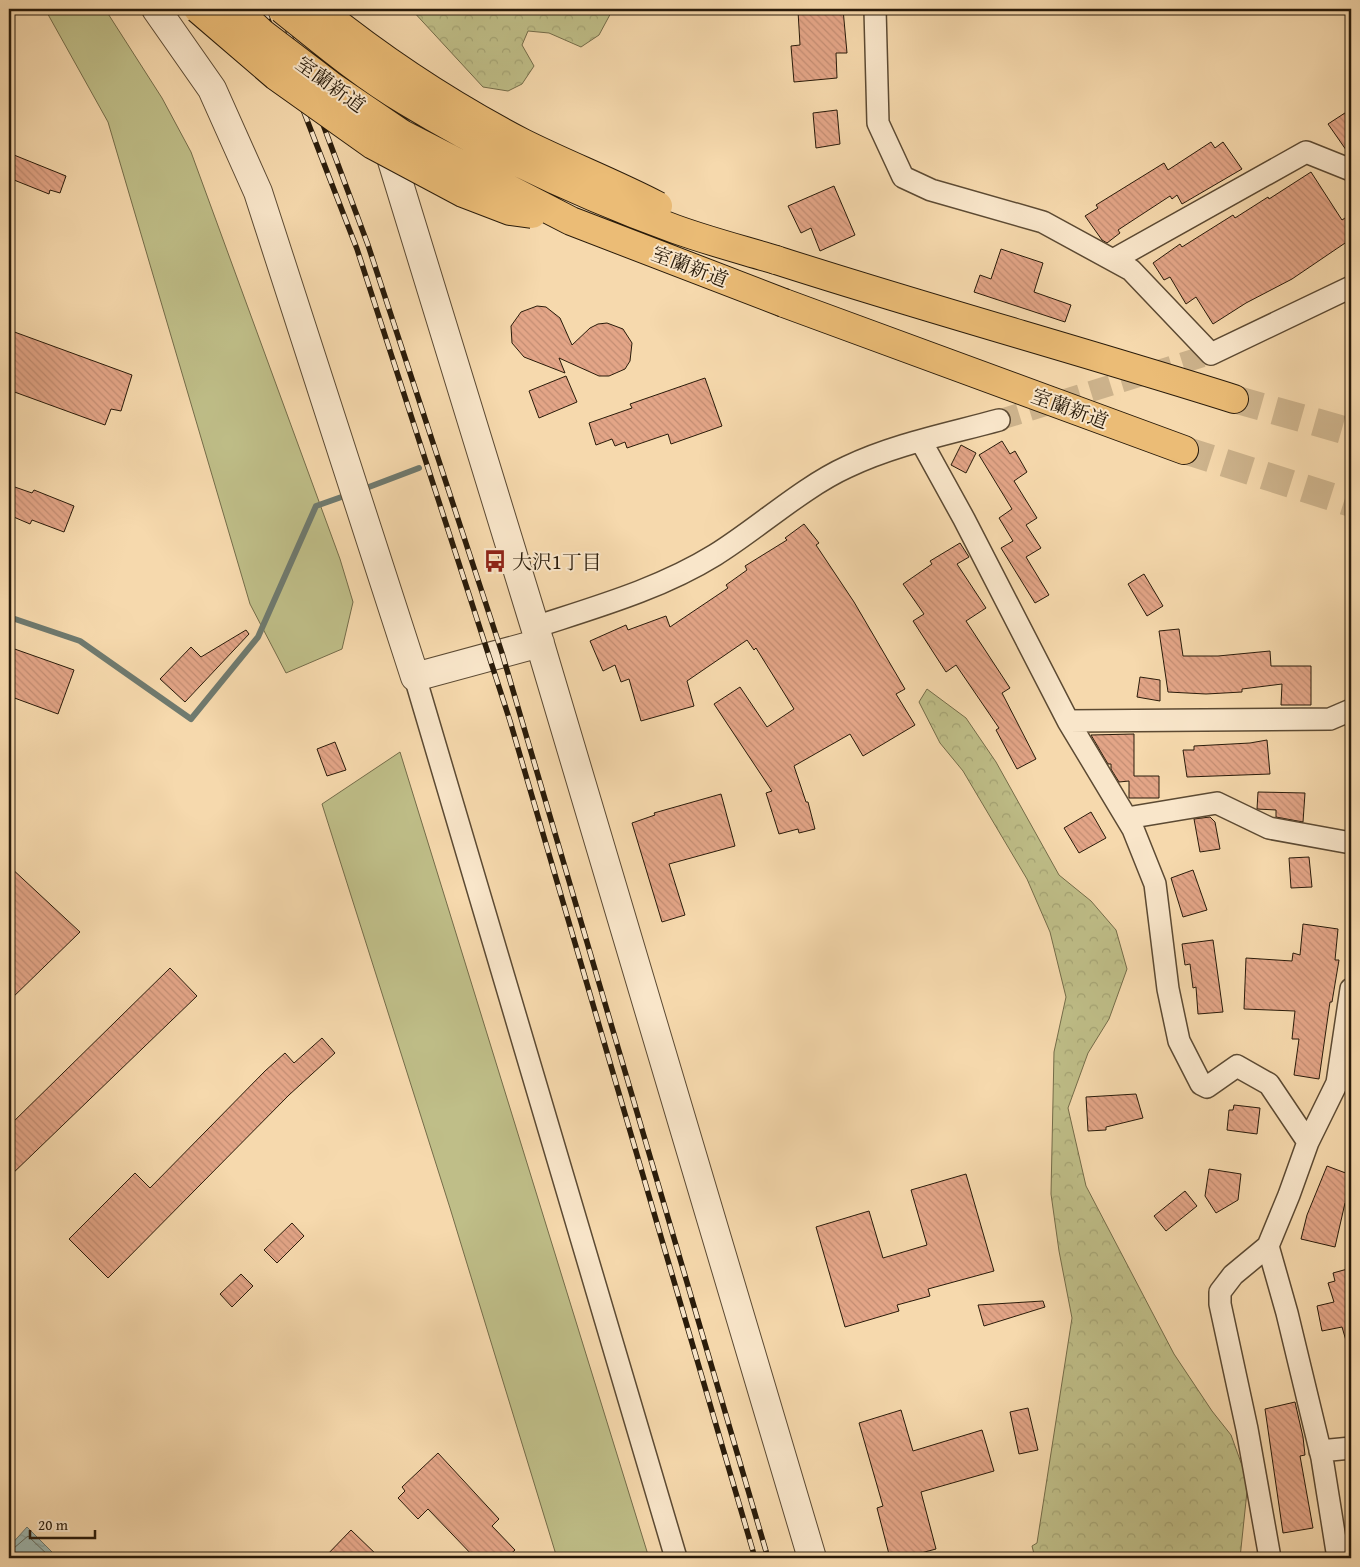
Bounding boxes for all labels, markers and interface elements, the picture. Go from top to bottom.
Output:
street label: 室蘭新道 [290,49,372,119]
street label: 室蘭新道 [647,238,733,294]
street label: 室蘭新道 [1027,381,1113,435]
place label: 大沢1丁目 [512,547,602,576]
bus stop icon: 大沢1丁目 [482,548,508,574]
scale bar [30,1507,95,1539]
text: 20 m [38,1514,69,1535]

